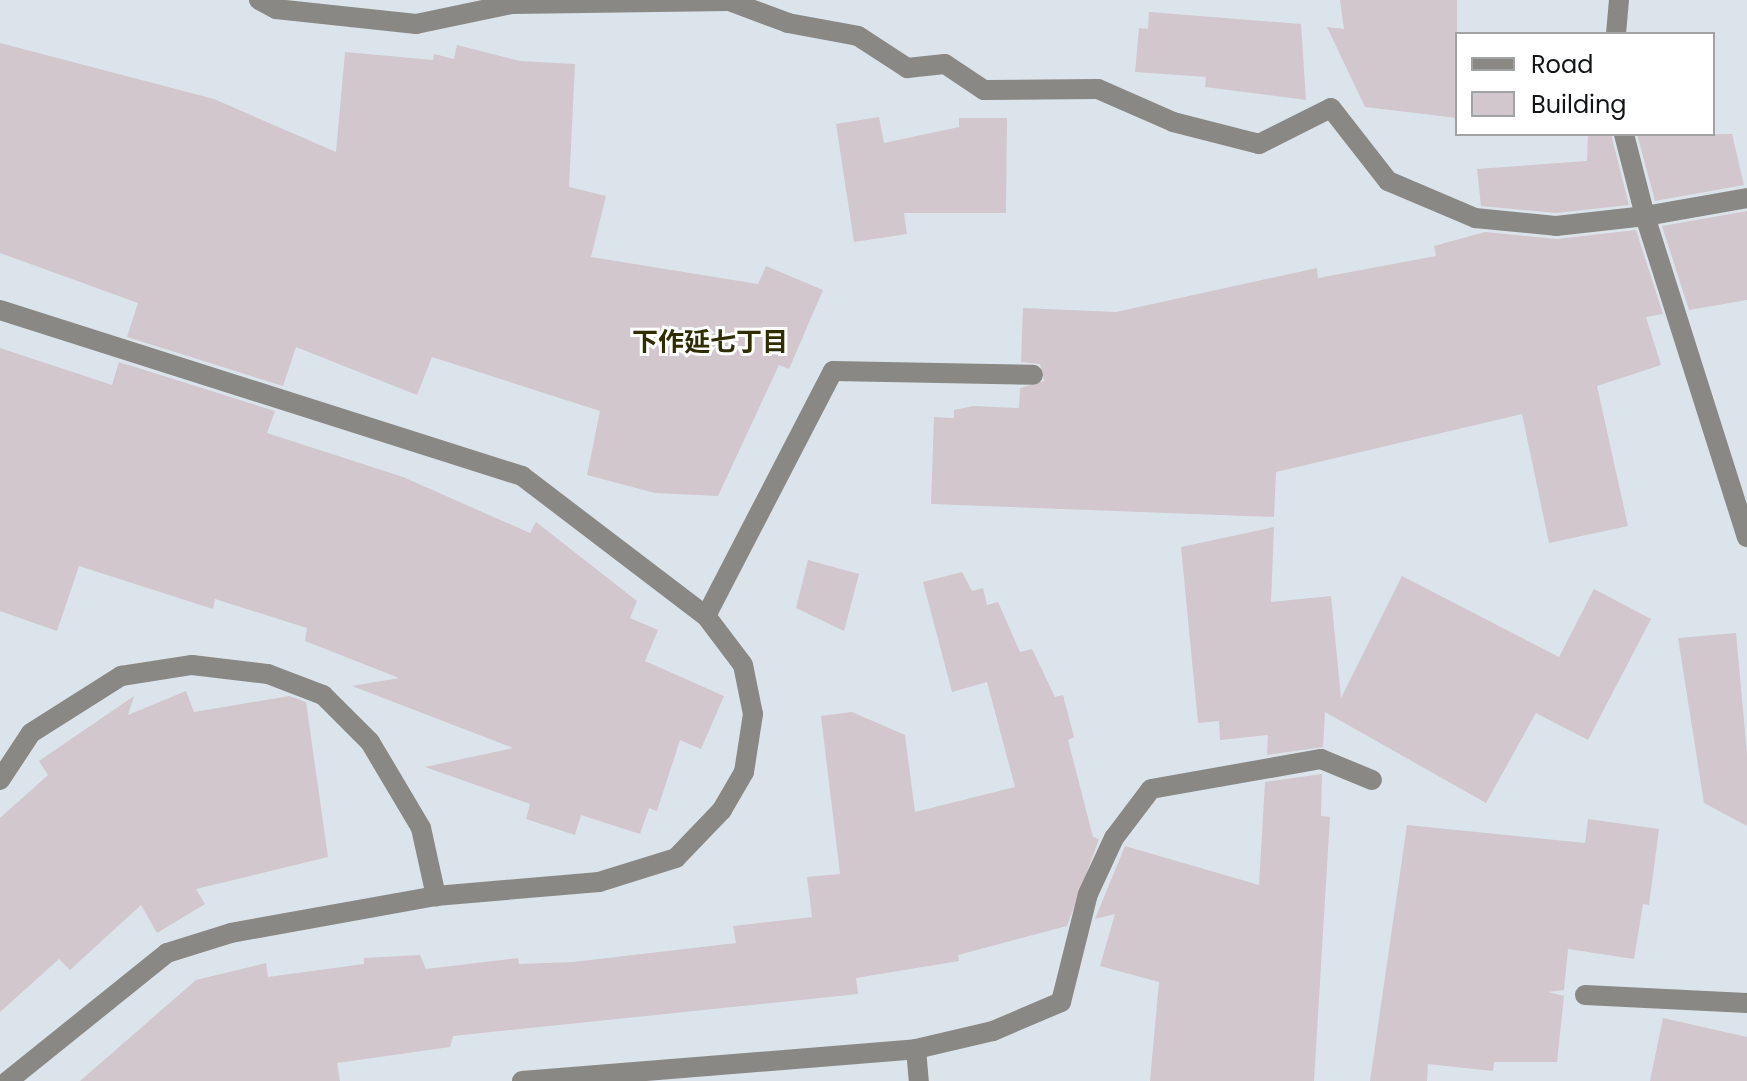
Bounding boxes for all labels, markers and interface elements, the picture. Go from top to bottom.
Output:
legend [1455,32,1715,136]
text: Road [1531,48,1593,81]
text: Building [1531,88,1627,121]
district label: 下作延七丁目 [632,327,788,359]

